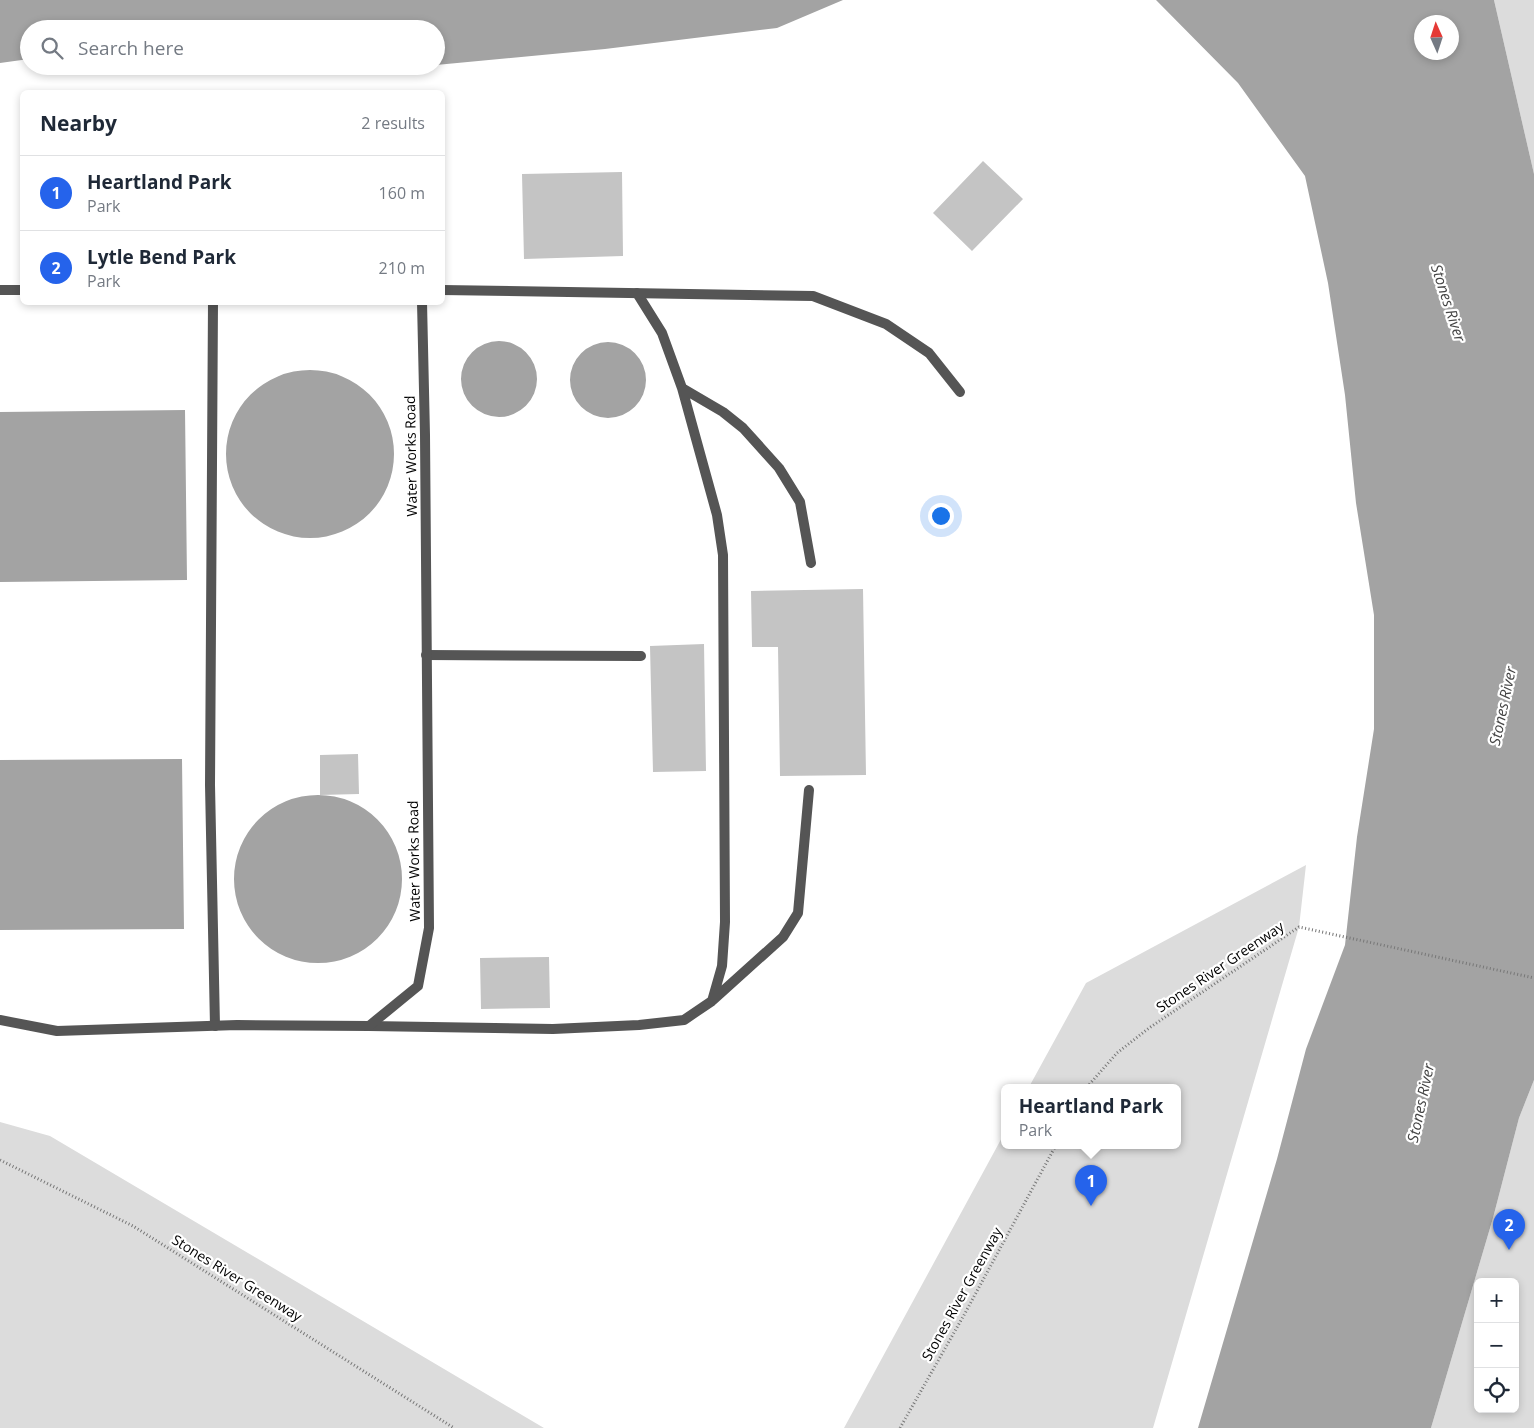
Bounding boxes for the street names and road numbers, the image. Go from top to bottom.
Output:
street label: Water Works Road [400,395,421,517]
street label: Water Works Road [403,800,424,922]
street label: Stones River Greenway [1152,916,1288,1016]
street label: Stones River Greenway [917,1223,1007,1364]
street label: Stones River Greenway [169,1230,307,1326]

